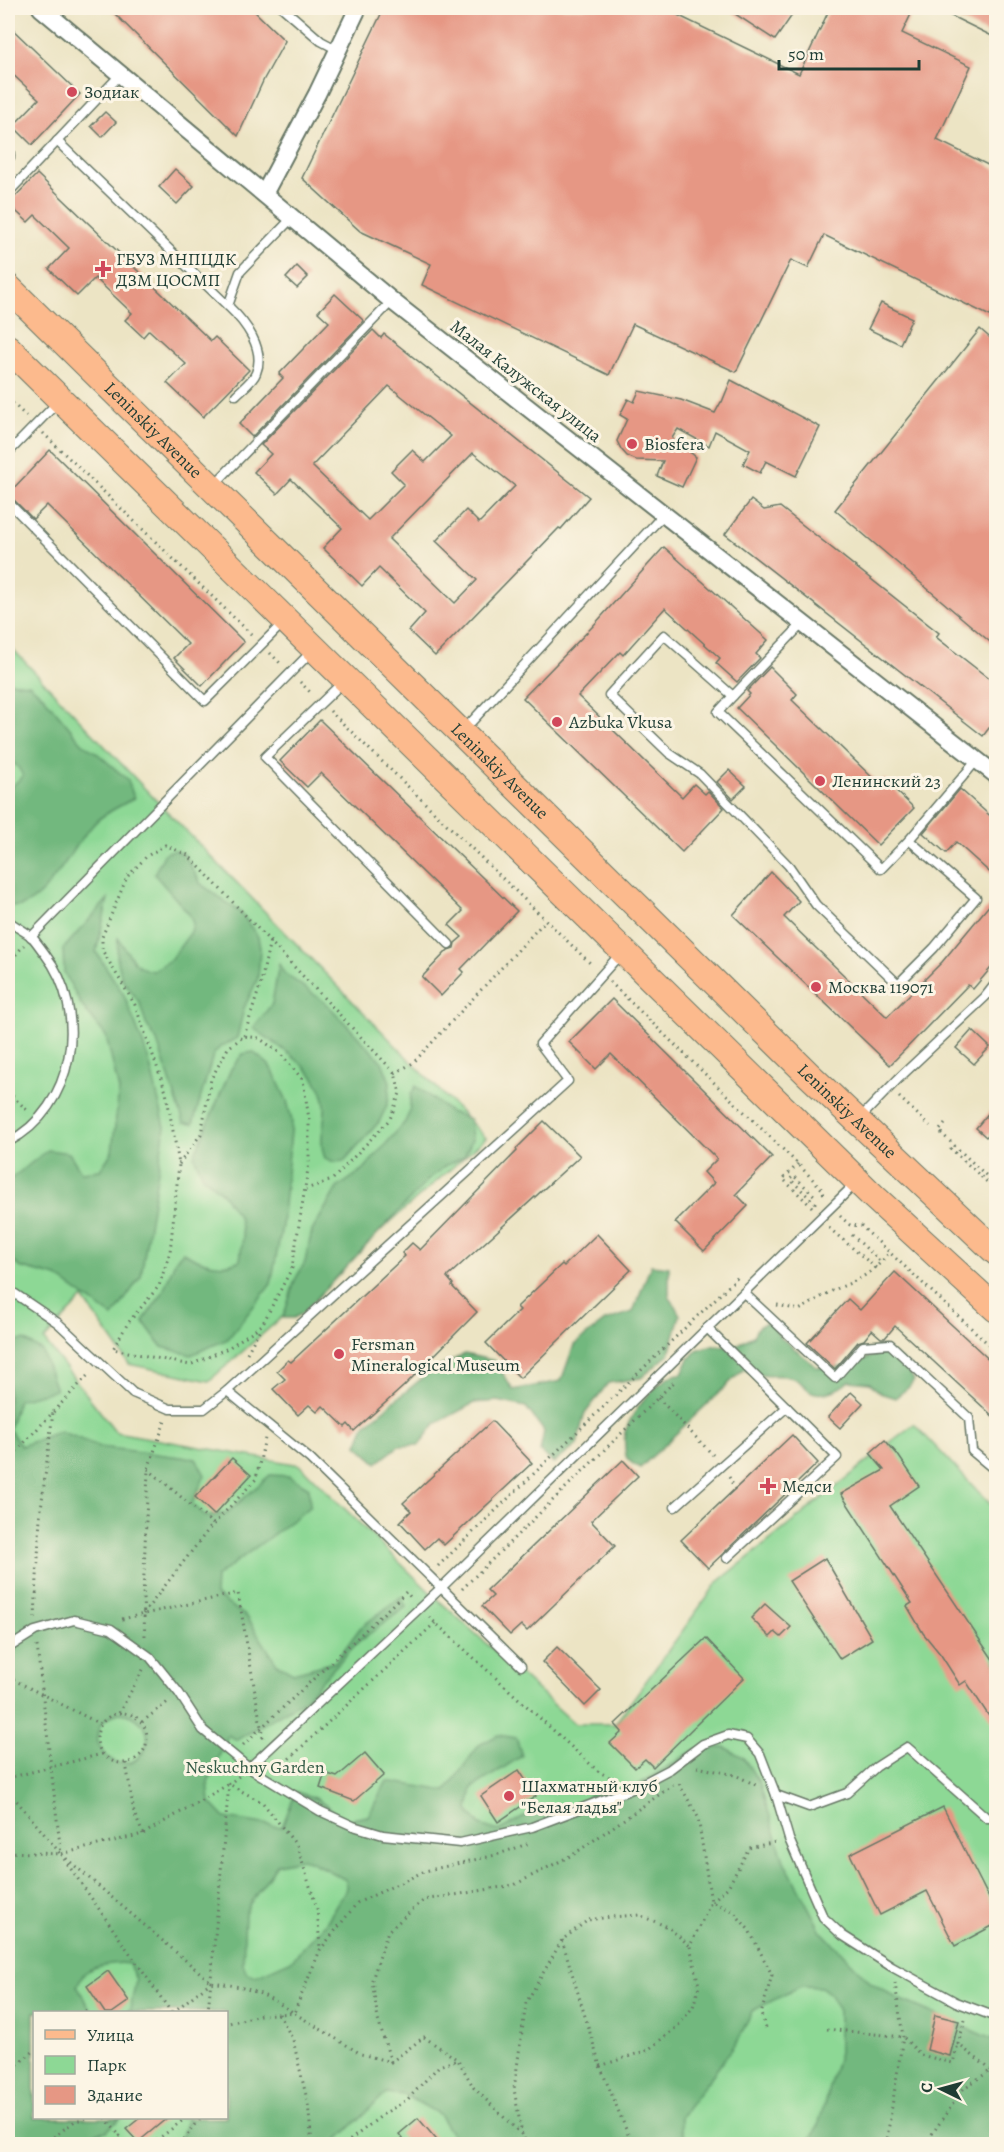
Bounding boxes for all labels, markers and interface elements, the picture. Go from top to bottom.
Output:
scale bar [779,33,918,71]
text: 50 m [788,42,824,66]
place label: Зодиак [84,80,139,104]
marker: Зодиак [65,85,79,99]
place label: ГБУЗ МНПЦДК ДЗМ ЦОСМП [116,247,237,292]
marker: ГБУЗ МНПЦДК ДЗМ ЦОСМП [94,260,112,278]
street label: Малая Калужская улица [445,314,607,448]
street label: Leninskiy Avenue [99,376,208,484]
place label: Biosfera [644,432,705,456]
marker: Biosfera [625,437,639,451]
place label: Azbuka Vkusa [568,710,673,734]
marker: Azbuka Vkusa [550,715,564,729]
street label: Leninskiy Avenue [446,717,554,825]
place label: Ленинский 23 [832,769,941,793]
marker: Ленинский 23 [813,774,827,788]
place label: Москва 119071 [828,975,933,999]
marker: Москва 119071 [809,980,823,994]
street label: Leninskiy Avenue [792,1058,902,1164]
place label: Fersman Mineralogical Museum [351,1332,520,1377]
marker: Fersman Mineralogical Museum [332,1347,346,1361]
place label: Медси [782,1474,832,1498]
marker: Медси [759,1477,777,1495]
park label: Neskuchny Garden [185,1755,325,1779]
place label: Шахматный клуб "Белая ладья" [521,1774,658,1819]
marker: Шахматный клуб "Белая ладья" [502,1789,516,1803]
legend [33,2011,228,2119]
text: Улица [87,2023,135,2047]
text: Парк [87,2053,127,2077]
north arrow [911,2059,971,2119]
text: С [916,2082,938,2094]
text: Здание [87,2083,143,2107]

